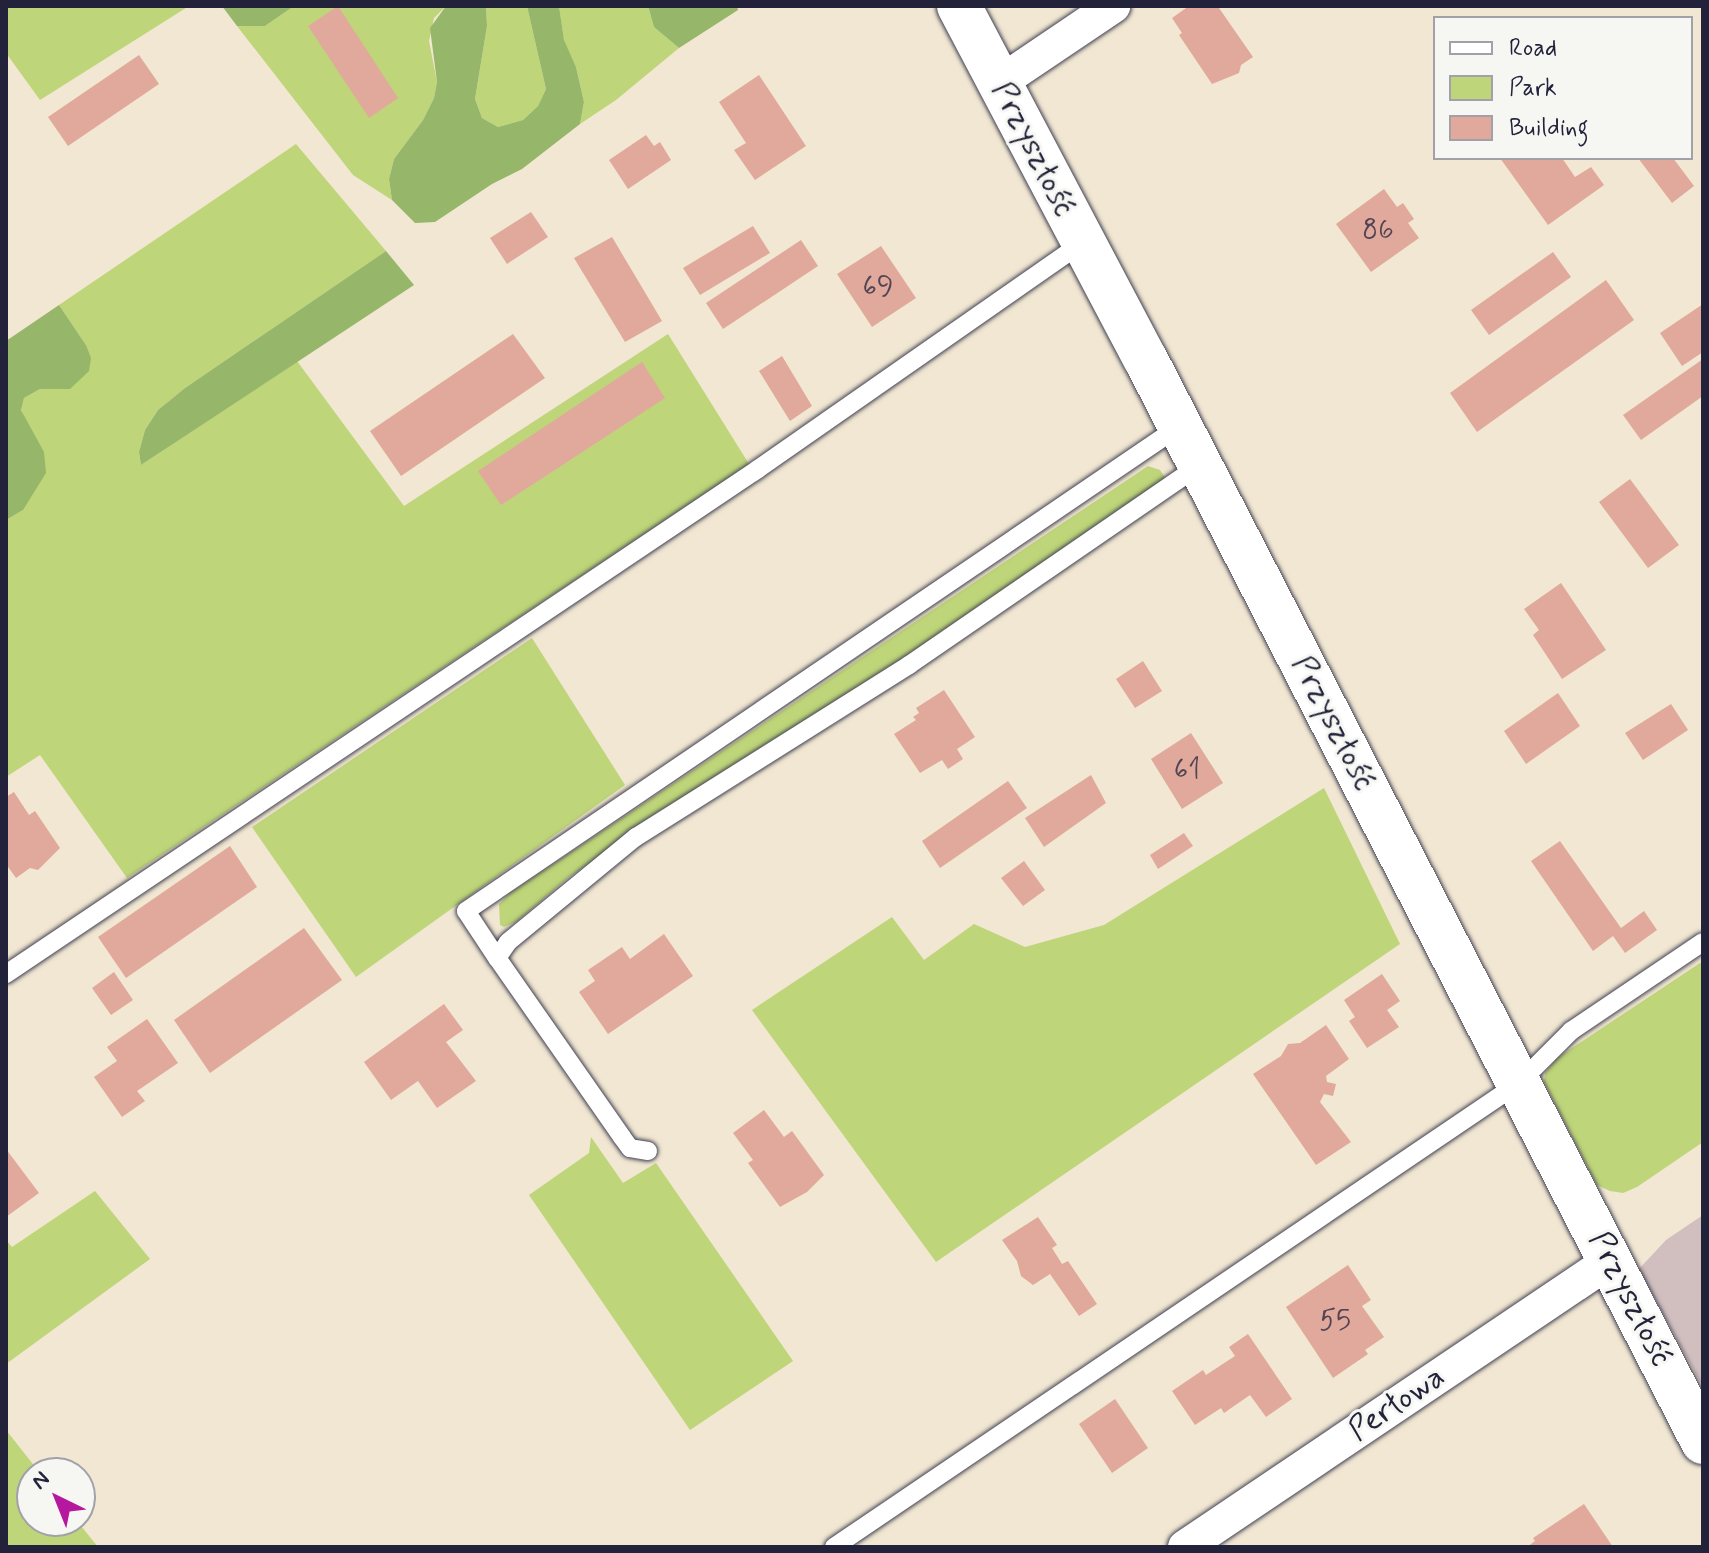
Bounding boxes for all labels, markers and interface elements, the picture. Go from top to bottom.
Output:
legend [1433,16,1693,160]
text: Road [1509,33,1557,64]
text: Park [1509,73,1557,104]
street label: Przyszłość [983,75,1083,223]
text: Building [1509,113,1589,144]
house number: 86 [1362,214,1394,248]
house number: 69 [862,271,894,305]
street label: Przyszłość [1283,649,1383,797]
house number: 61 [1174,754,1200,788]
street label: Przyszłość [1580,1225,1680,1373]
house number: 55 [1319,1305,1351,1339]
street label: Perłowa [1342,1358,1452,1450]
north arrow [16,1457,96,1537]
text: N [26,1466,56,1496]

